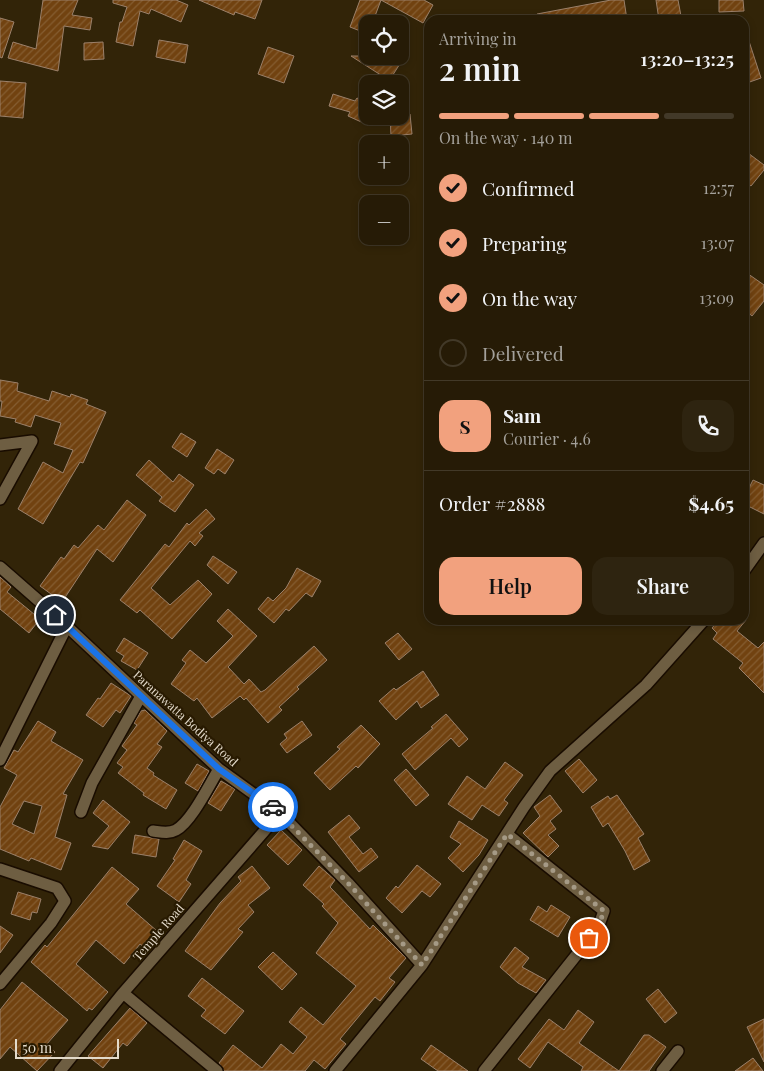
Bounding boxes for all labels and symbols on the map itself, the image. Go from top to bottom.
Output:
pin [34,594,76,636]
street label: Paranawatta Bodiya Road [130,667,242,769]
courier [248,782,298,832]
street label: Temple Road [129,900,187,964]
pin [568,917,610,959]
scale bar [15,1036,119,1059]

